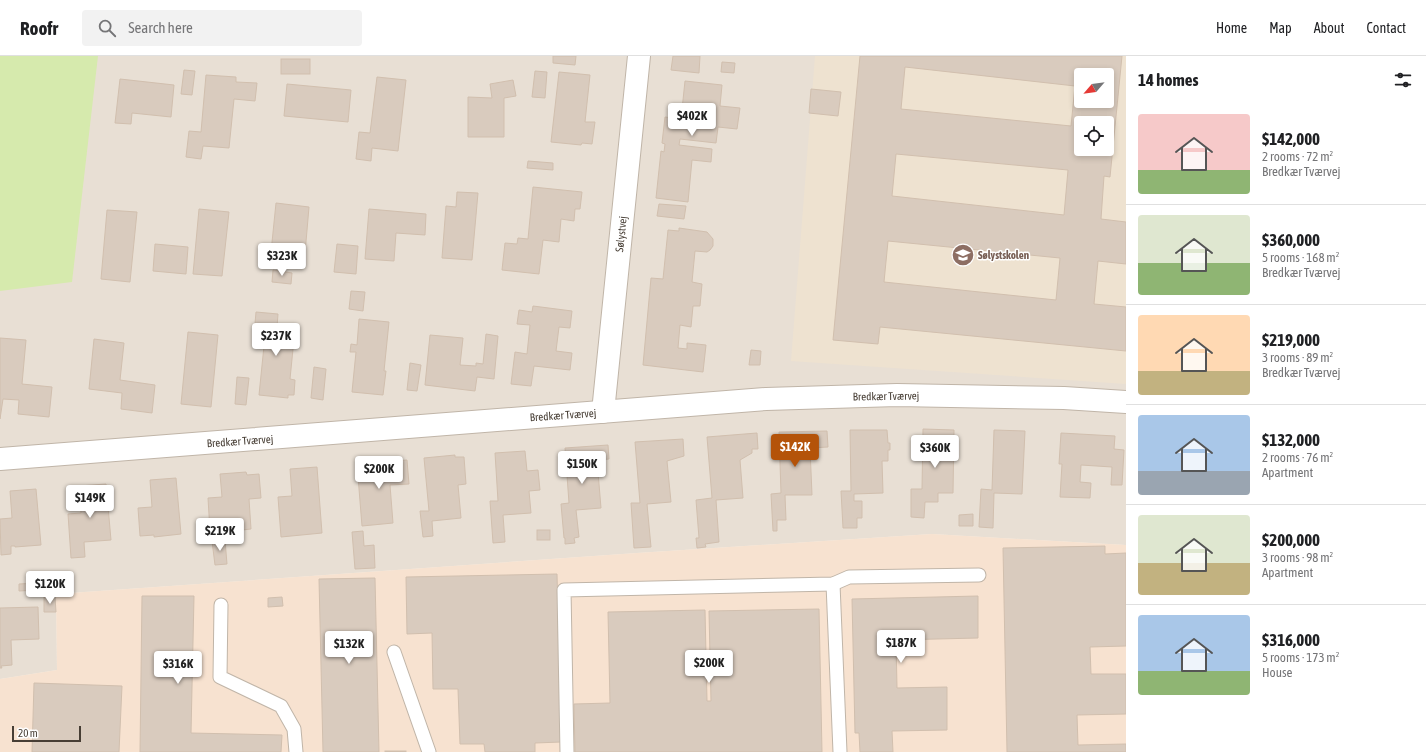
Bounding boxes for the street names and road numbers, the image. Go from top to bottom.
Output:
street label: Sølystvej [613,215,629,253]
street label: Bredkær Tværvej [853,389,919,403]
street label: Bredkær Tværvej [529,407,597,423]
street label: Bredkær Tværvej [206,433,274,449]

